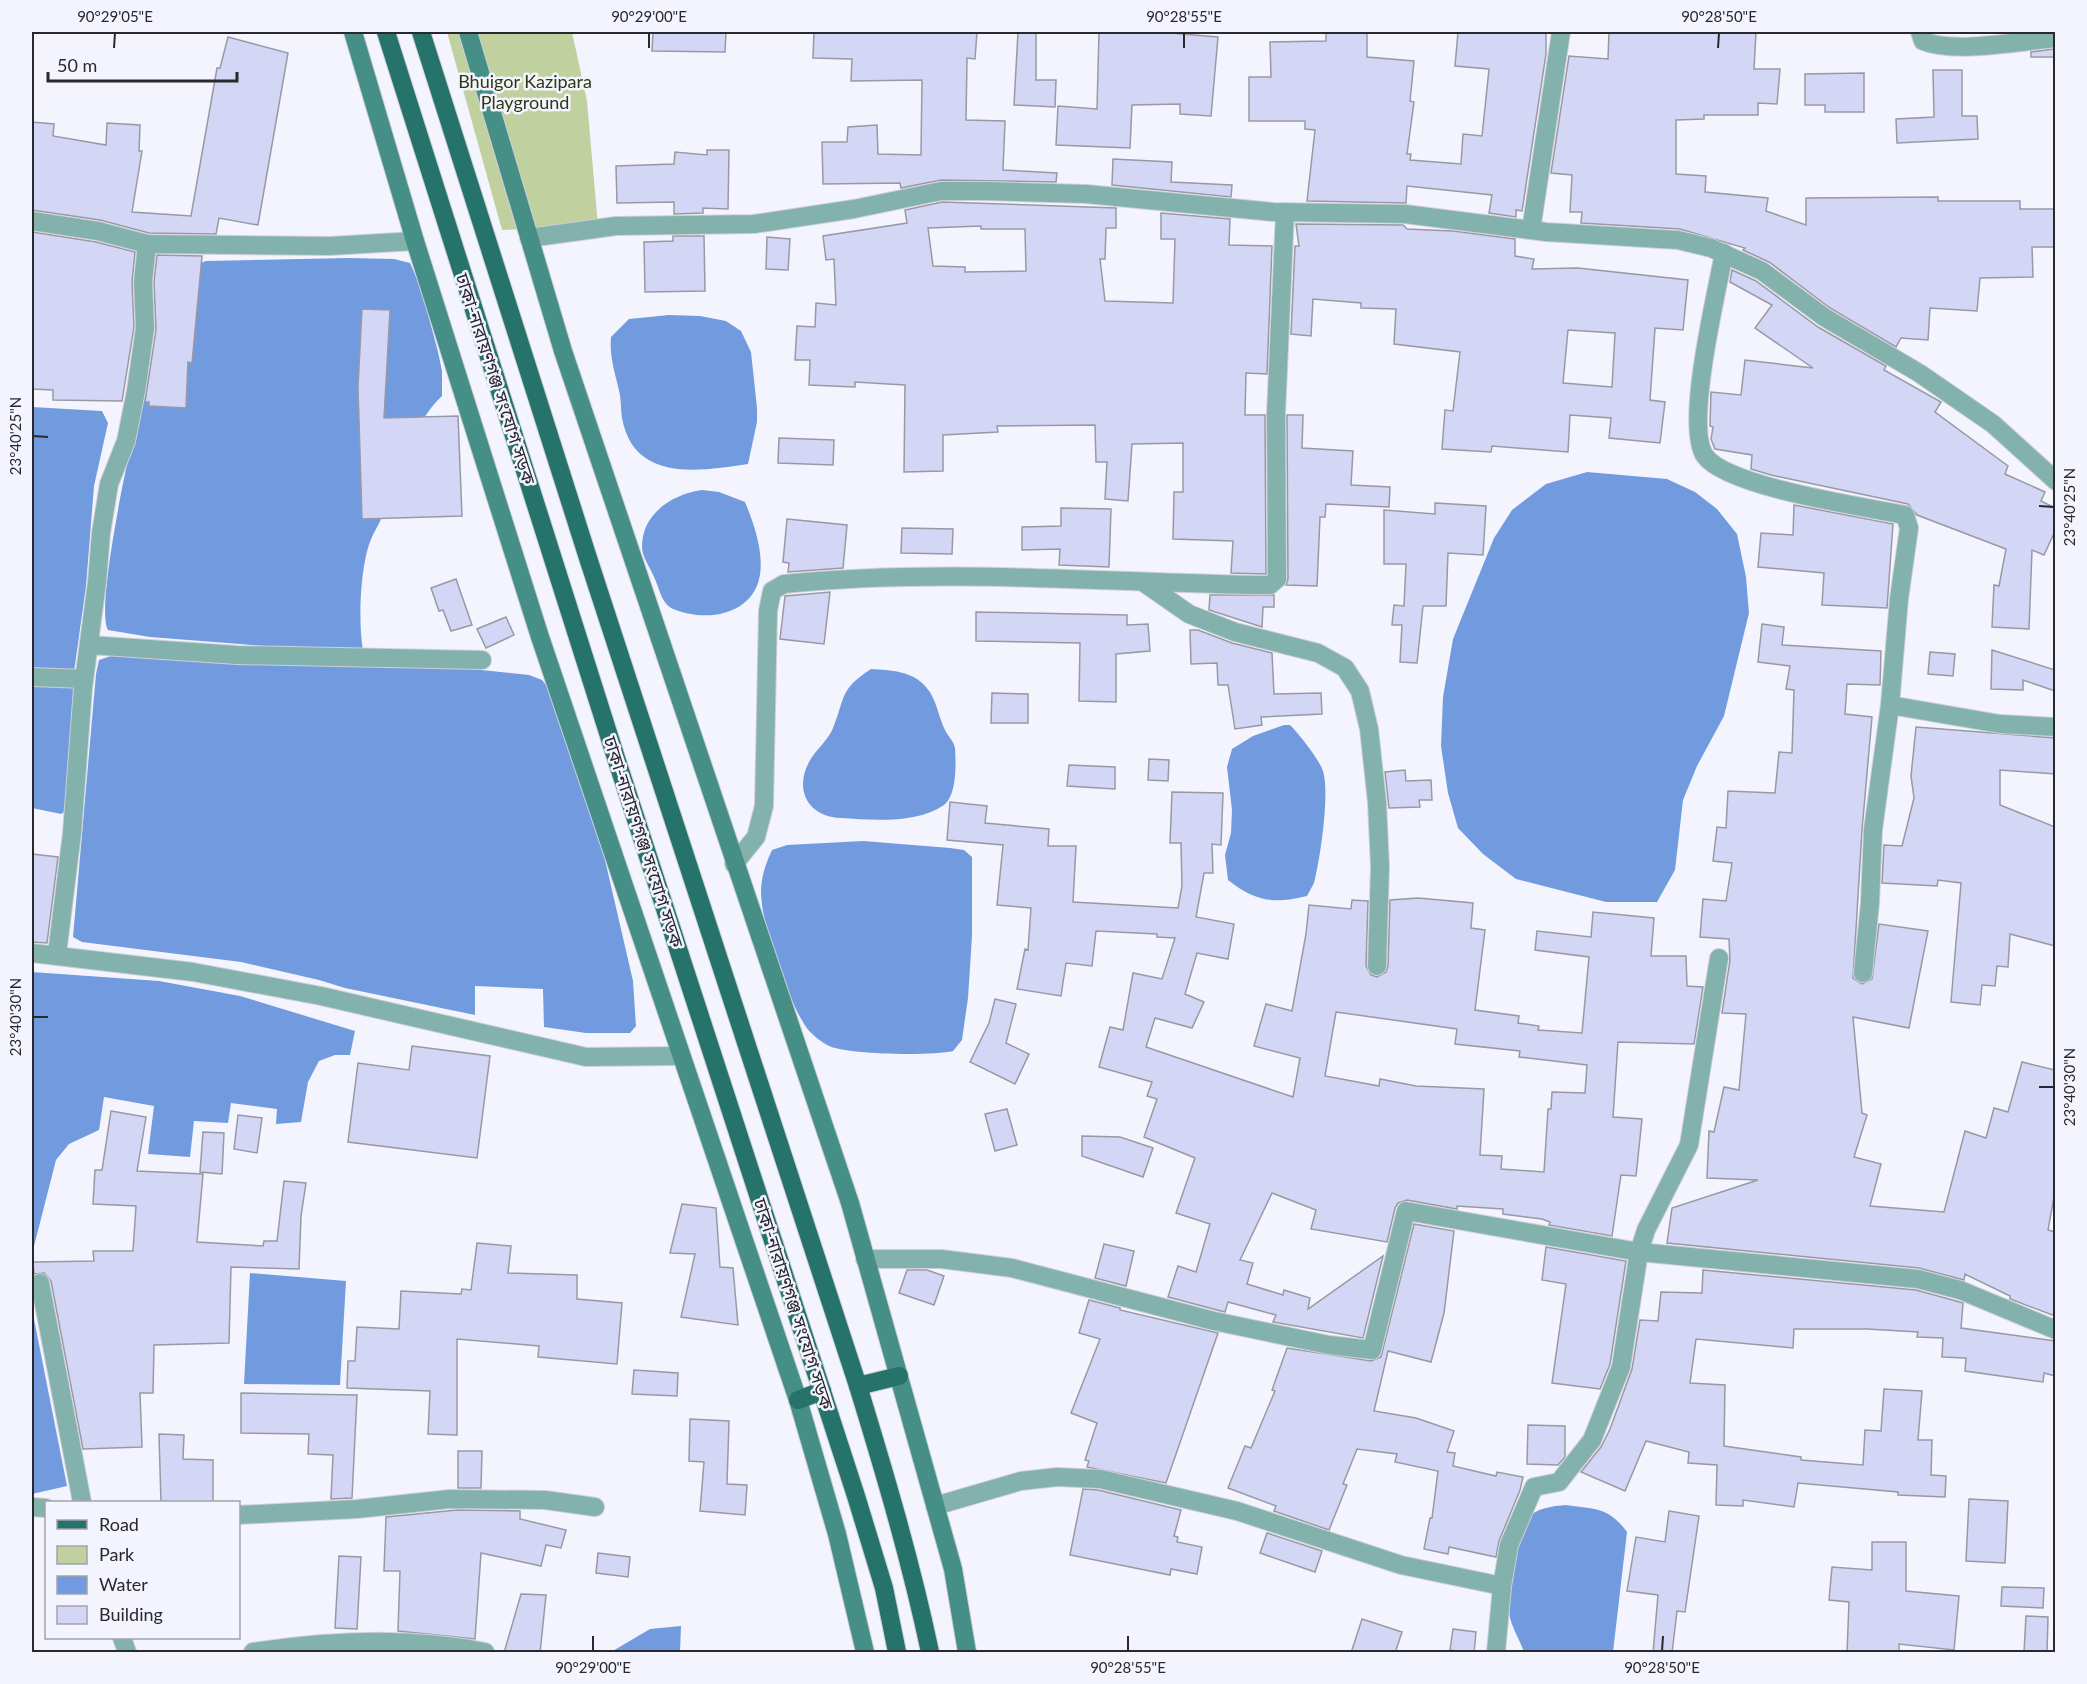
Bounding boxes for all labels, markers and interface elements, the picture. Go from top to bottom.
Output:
text: 90°29'05"E [77,7,153,25]
text: 90°29'00"E [611,7,687,25]
text: 90°28'55"E [1146,7,1222,25]
text: 90°28'50"E [1681,7,1757,25]
scale bar [48,45,237,83]
text: 50 m [57,54,97,76]
park label: Bhuigor Kazipara Playground [458,70,592,113]
street label: ঢাকা-নারায়ণগঞ্জ সংযোগ সড়ক [451,269,541,487]
text: 23°40'25"N [6,397,24,475]
text: 23°40'25"N [2060,468,2078,546]
street label: ঢাকা-নারায়ণগঞ্জ সংযোগ সড়ক [599,732,689,950]
text: 23°40'30"N [6,978,24,1056]
text: 23°40'30"N [2060,1048,2078,1126]
street label: ঢাকা-নারায়ণগঞ্জ সংযোগ সড়ক [749,1194,839,1412]
legend [45,1501,240,1639]
text: Road [99,1513,139,1535]
text: Park [99,1543,135,1565]
text: Water [99,1573,148,1595]
text: Building [99,1603,163,1625]
text: 90°29'00"E [555,1658,631,1676]
text: 90°28'55"E [1090,1658,1166,1676]
text: 90°28'50"E [1624,1658,1700,1676]

